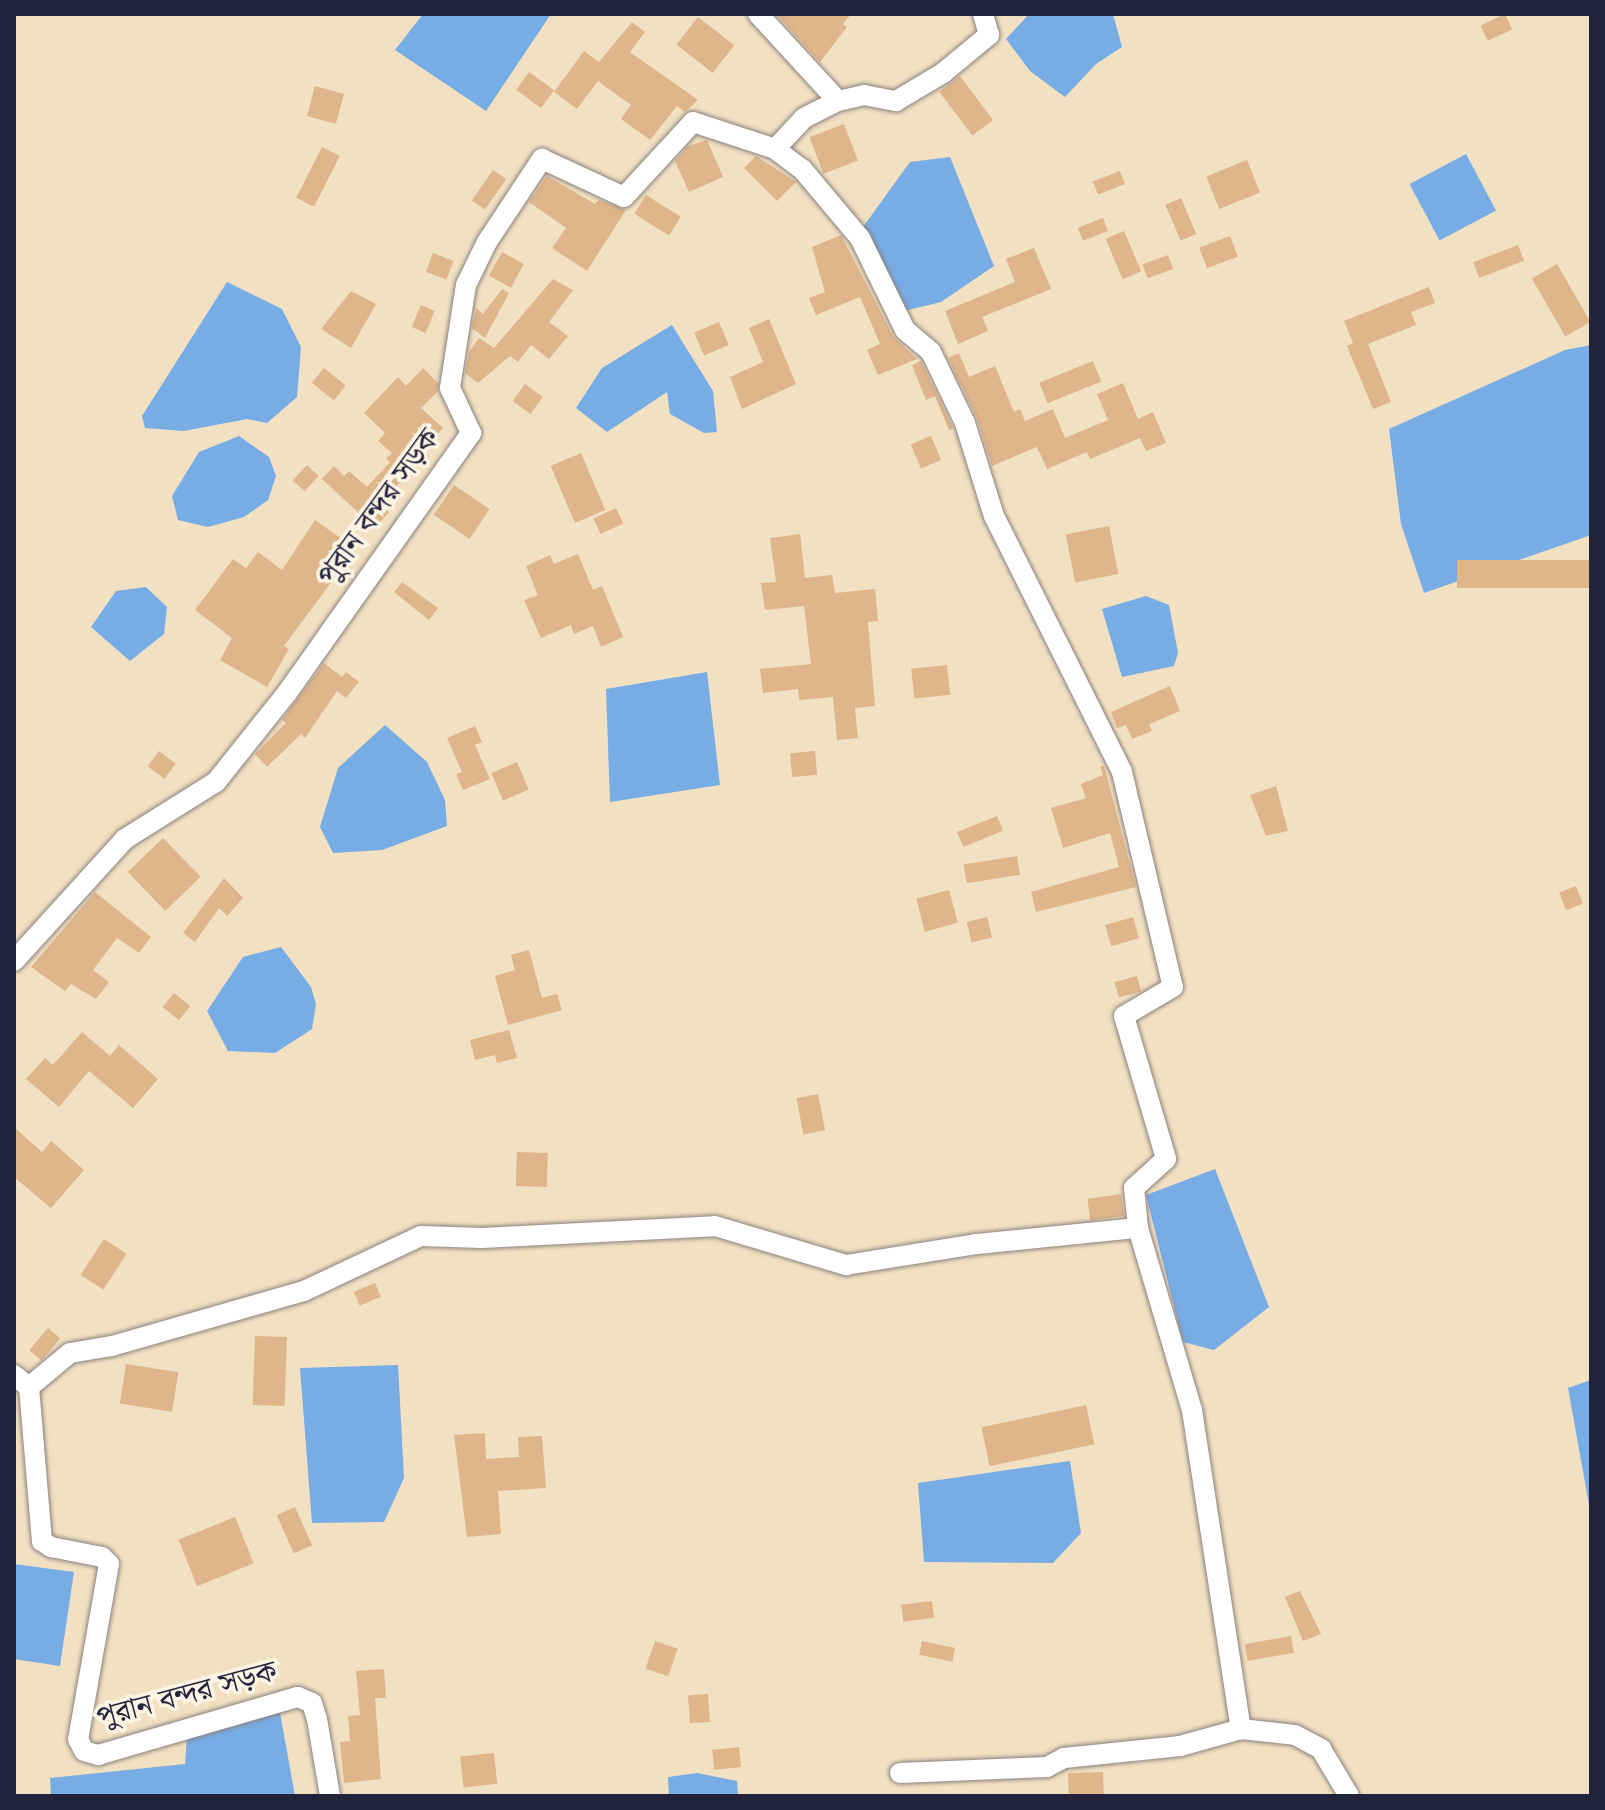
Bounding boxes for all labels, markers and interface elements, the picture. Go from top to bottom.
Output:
street label: পুরান বন্দর সড়ক [311,423,449,593]
street label: পুরান বন্দর সড়ক [93,1655,281,1737]

